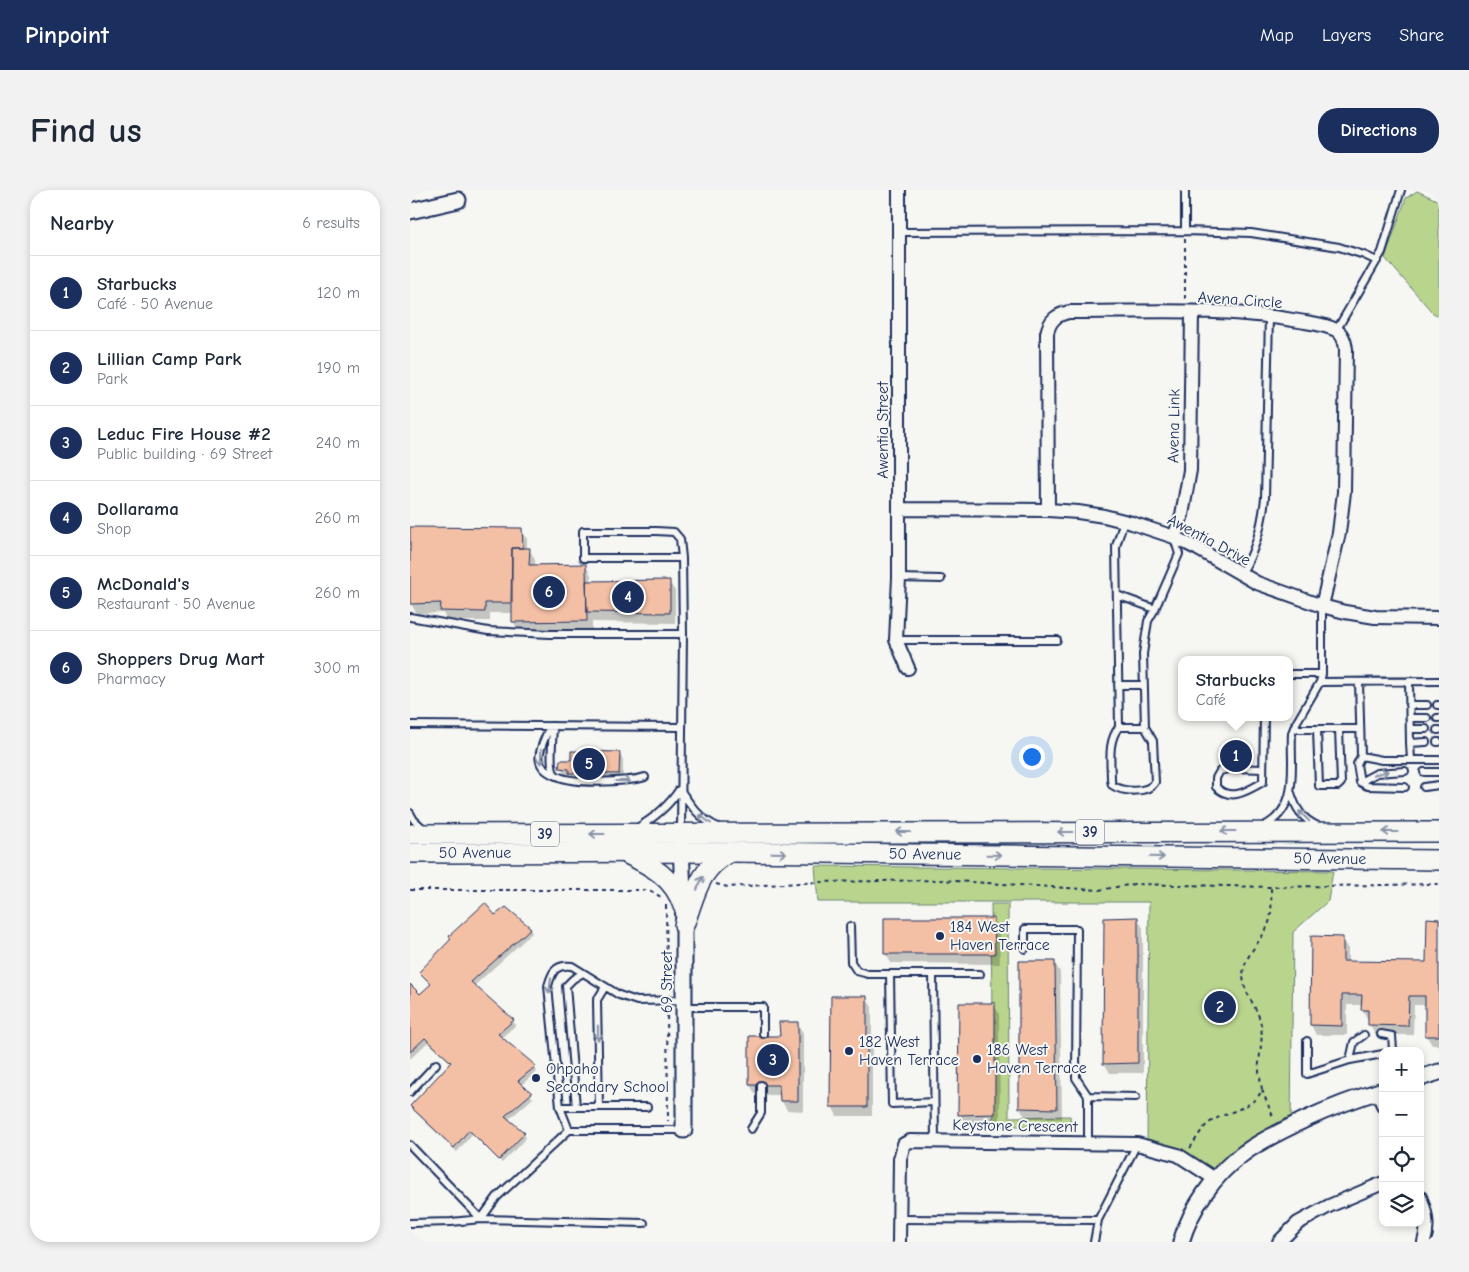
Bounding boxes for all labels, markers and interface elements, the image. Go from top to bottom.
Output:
text: Pinpoint [25,21,109,49]
text: Map [1260,25,1294,46]
text: Layers [1322,25,1371,46]
text: Share [1399,25,1444,46]
button: Directions [1318,108,1439,153]
text: Find us [30,110,142,151]
text: Nearby [50,211,114,235]
text: 6 results [302,214,360,232]
text: Starbucks [97,273,177,295]
text: 1 [63,284,69,302]
text: 120 m [317,284,360,302]
street label: Avena Circle [1197,288,1283,312]
text: Café · 50 Avenue [97,295,213,313]
text: Lillian Camp Park [97,348,242,370]
text: 2 [62,359,70,377]
text: 190 m [317,359,360,377]
text: Park [97,370,128,388]
street label: Awentia Street [874,381,892,479]
street label: Avena Link [1164,388,1184,463]
text: Leduc Fire House #2 [97,423,271,445]
text: 3 [62,434,70,452]
text: 240 m [316,434,360,452]
text: Public building · 69 Street [97,445,272,463]
text: Dollarama [97,498,179,520]
text: 4 [62,509,70,527]
text: 260 m [315,509,360,527]
street label: Awentia Drive [1164,511,1254,569]
text: Shop [97,520,131,538]
text: McDonald's [97,573,189,595]
pin: 6 [533,573,565,611]
pin: 4 [612,578,644,616]
text: 5 [62,584,70,602]
text: 260 m [315,584,360,602]
text: Restaurant · 50 Avenue [97,595,255,613]
text: Shoppers Drug Mart [97,648,264,670]
popup [1178,656,1293,721]
text: 6 [62,659,70,677]
text: 300 m [314,659,360,677]
text: Starbucks [1196,669,1275,691]
text: Pharmacy [97,670,166,688]
text: Café [1196,691,1226,709]
pin: 1 [1220,737,1252,775]
your location [1019,744,1045,770]
pin: 5 [573,745,605,783]
one-way arrow [536,748,546,764]
one-way arrow [1373,768,1389,777]
one-way arrow [614,776,631,786]
one-way arrow [1298,810,1310,822]
one-way arrow [698,814,712,824]
road number: 39 [1076,820,1104,844]
road number: 39 [531,822,559,846]
one-way arrow [1220,826,1236,836]
one-way arrow [895,827,912,837]
one-way arrow [1058,827,1074,837]
one-way arrow [1383,827,1399,837]
one-way arrow [589,829,606,839]
street label: 50 Avenue [439,844,511,862]
street label: 50 Avenue [889,845,961,864]
one-way arrow [770,848,787,858]
street label: 50 Avenue [1294,849,1366,868]
one-way arrow [986,850,1002,860]
one-way arrow [1148,852,1164,862]
one-way arrow [695,876,705,891]
place label: 184 West Haven Terrace [950,918,1050,954]
marker: 184 West Haven Terrace [934,930,946,942]
street label: 69 Street [658,950,676,1013]
one-way arrow [545,977,555,993]
pin: 2 [1204,988,1236,1026]
one-way arrow [593,1025,602,1041]
place label: 182 West Haven Terrace [859,1033,959,1069]
pin: 3 [757,1041,789,1079]
place label: 186 West Haven Terrace [987,1041,1087,1077]
marker: 182 West Haven Terrace [843,1045,855,1057]
map controls [1379,1047,1424,1227]
button: + [1379,1047,1424,1092]
marker: 186 West Haven Terrace [971,1053,983,1065]
place label: Ohpaho Secondary School [546,1060,669,1096]
marker: Ohpaho Secondary School [530,1072,542,1084]
button: − [1379,1092,1424,1137]
street label: Keystone Crescent [952,1116,1078,1136]
button: locate [1379,1137,1424,1182]
button: layers [1379,1182,1424,1227]

